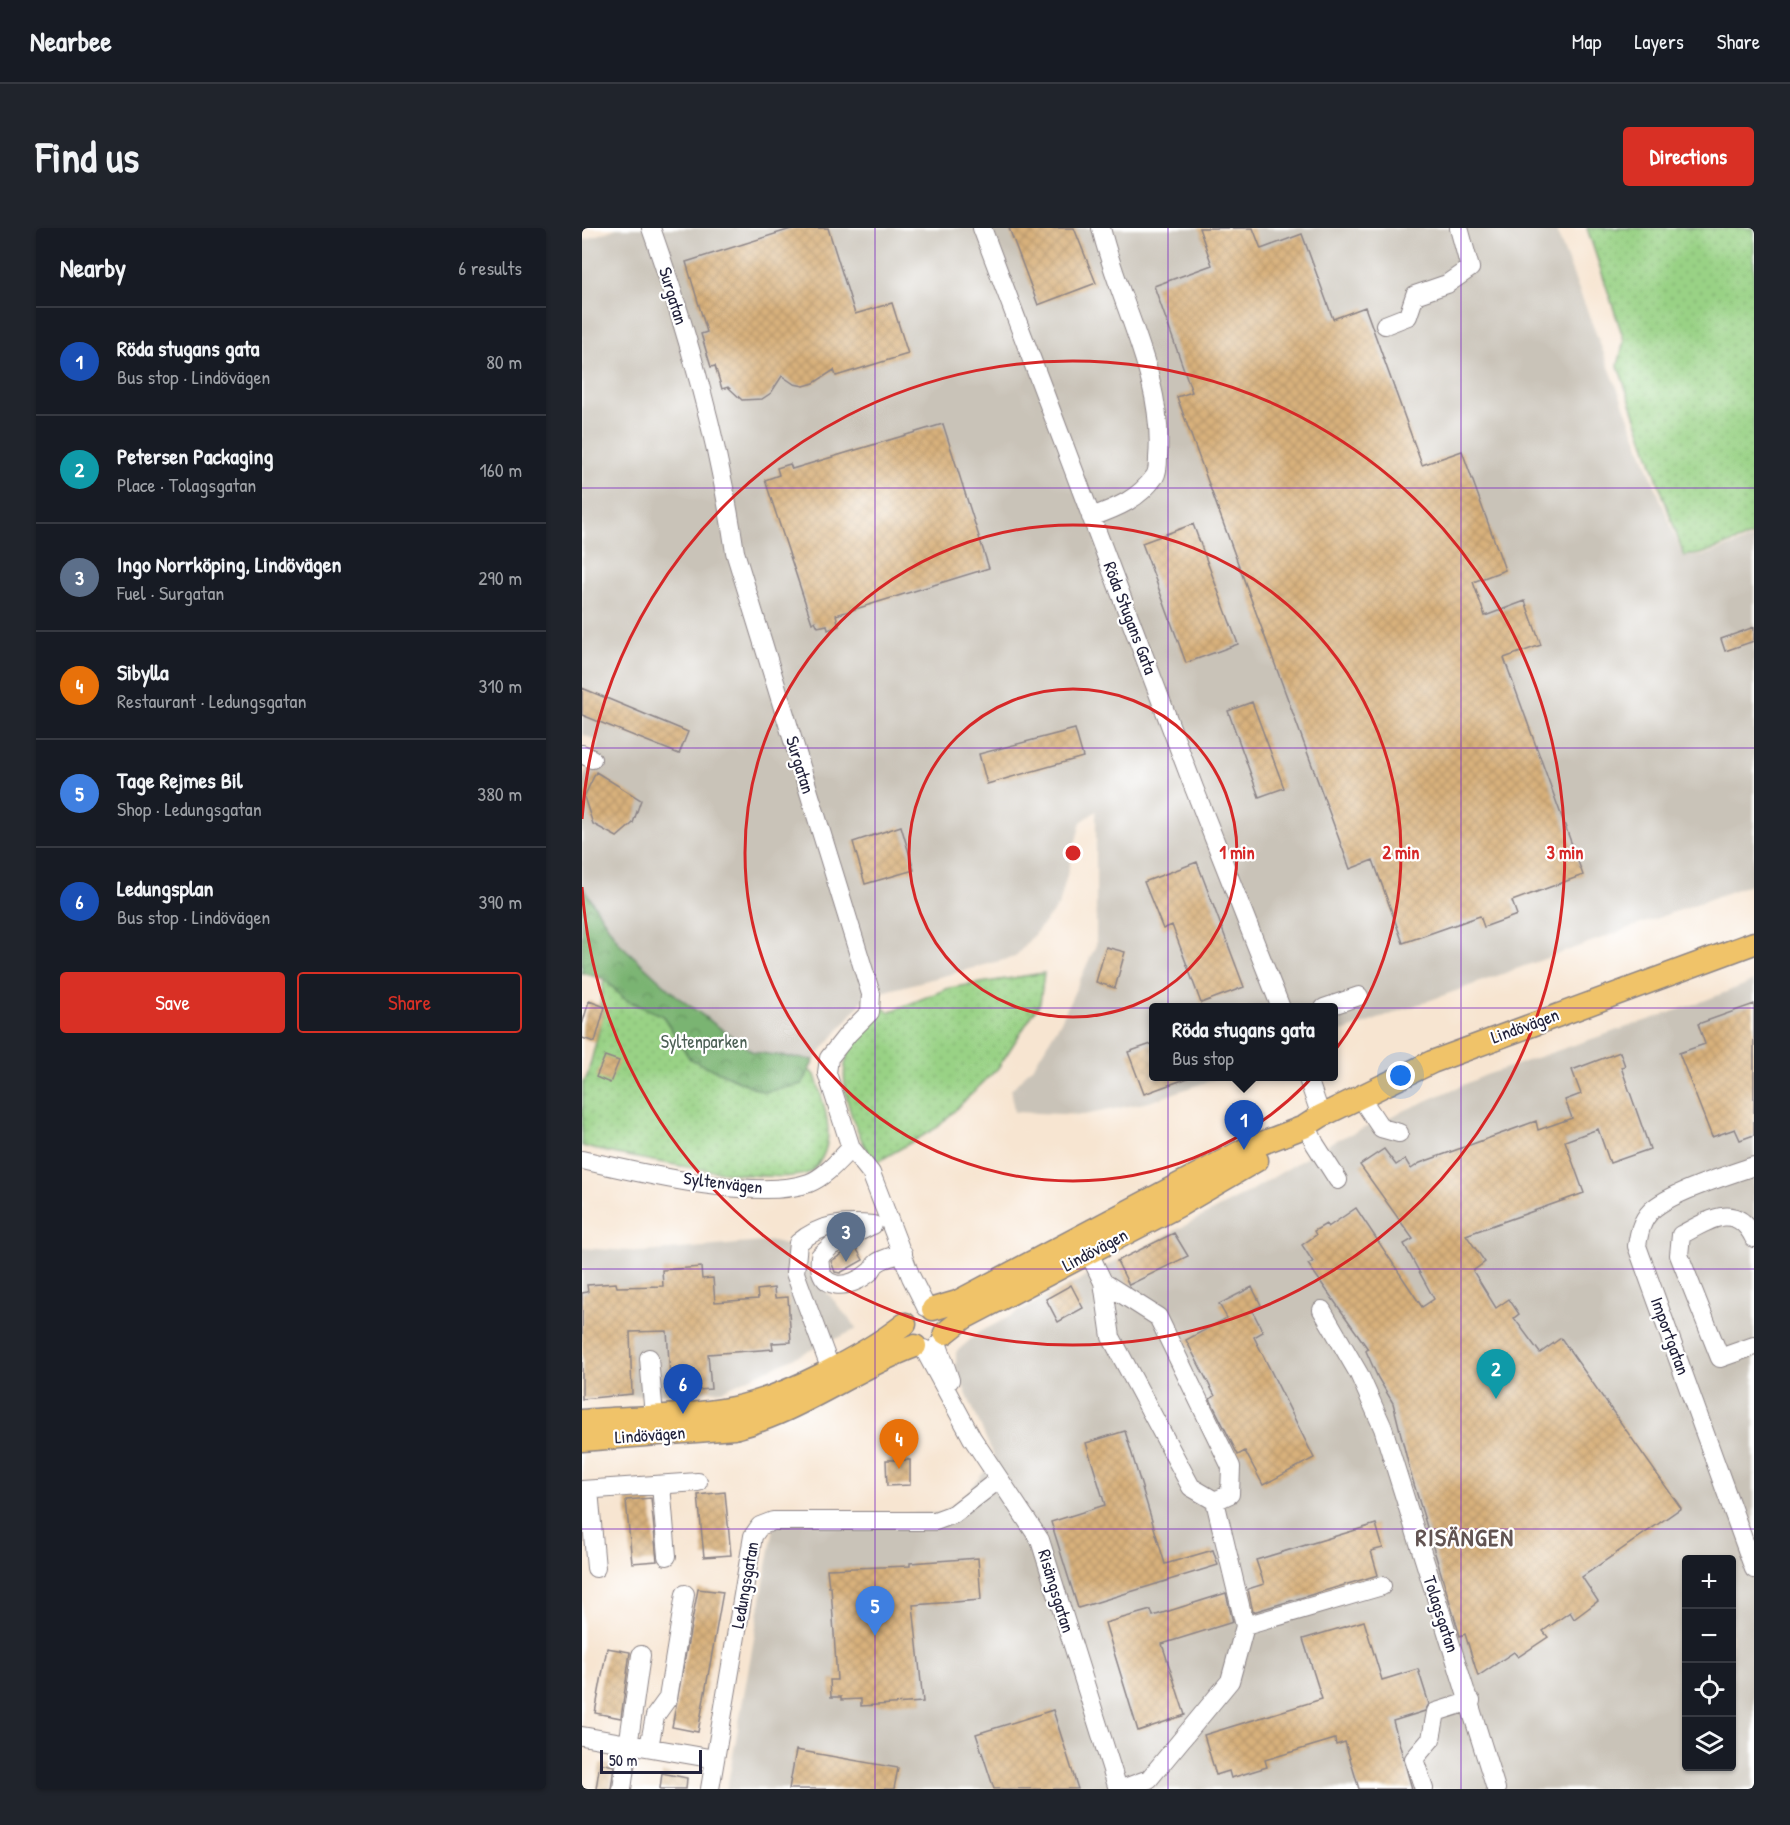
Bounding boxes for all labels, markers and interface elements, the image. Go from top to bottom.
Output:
text: Nearbee [30,22,112,60]
text: Map [1572,27,1601,56]
text: Layers [1634,27,1684,56]
text: Share [1717,27,1760,56]
button: Directions [1623,127,1754,186]
text: Find us [36,128,139,185]
text: Nearby [60,250,126,285]
text: 6 results [458,254,522,281]
street label: Surgatan [653,264,694,328]
text: Röda stugans gata [117,333,259,363]
text: 1 [76,348,83,375]
text: 80 m [486,348,522,375]
text: Bus stop · Lindövägen [117,363,270,390]
text: Petersen Packaging [117,441,273,471]
text: 2 [75,456,84,483]
text: 160 m [480,456,522,483]
text: Place · Tolagsgatan [117,471,256,498]
text: Ingo Norrköping, Lindövägen [117,549,341,579]
street label: Röda Stugans Gata [1098,558,1163,678]
text: 3 [75,564,84,591]
text: 290 m [478,564,522,591]
text: Fuel · Surgatan [117,579,224,606]
text: Sibylla [117,657,169,687]
text: 4 [76,672,83,699]
text: 310 m [479,672,522,699]
text: Restaurant · Ledungsgatan [117,687,306,714]
street label: Surgatan [780,733,821,797]
text: Tage Rejmes Bil [117,765,243,795]
text: 5 [75,780,84,807]
text: 380 m [477,780,522,807]
text: Shop · Ledungsgatan [117,795,262,822]
text: 1 min [1219,840,1255,865]
text: 2 min [1383,840,1419,865]
text: 3 min [1547,840,1583,865]
centre of rings [1063,843,1083,863]
text: Ledungsplan [117,873,213,903]
text: 6 [76,888,83,915]
text: 390 m [479,888,522,915]
text: Bus stop · Lindövägen [117,903,270,930]
button: Save [60,972,285,1033]
button: Share [297,972,522,1033]
street label: Lindövägen [1487,1002,1562,1049]
popup [1149,1003,1338,1081]
text: Röda stugans gata [1172,1014,1315,1044]
park label: Syltenparken [661,1029,747,1054]
text: Bus stop [1172,1044,1234,1071]
your location [1386,1061,1415,1090]
pin: 1 [1224,1100,1264,1150]
street label: Syltenvägen [682,1165,764,1200]
pin: 3 [826,1212,866,1262]
street label: Lindövägen [1058,1222,1132,1277]
street label: Importgatan [1645,1293,1696,1378]
pin: 2 [1476,1350,1516,1399]
pin: 6 [664,1364,702,1414]
street label: Lindövägen [614,1420,686,1449]
pin: 4 [880,1420,918,1469]
district label: RISÄNGEN [1416,1521,1514,1553]
street label: Ledungsgatan [725,1540,764,1630]
street label: Risängsgatan [1032,1546,1081,1635]
map controls [1682,1555,1736,1771]
button: + [1682,1555,1736,1609]
street label: Tolagsgatan [1417,1572,1466,1655]
pin: 5 [856,1586,894,1636]
button: − [1682,1609,1736,1663]
button: locate [1682,1663,1736,1717]
button: layers [1682,1717,1736,1771]
scale bar [600,1747,702,1774]
text: 50 m [609,1749,638,1771]

